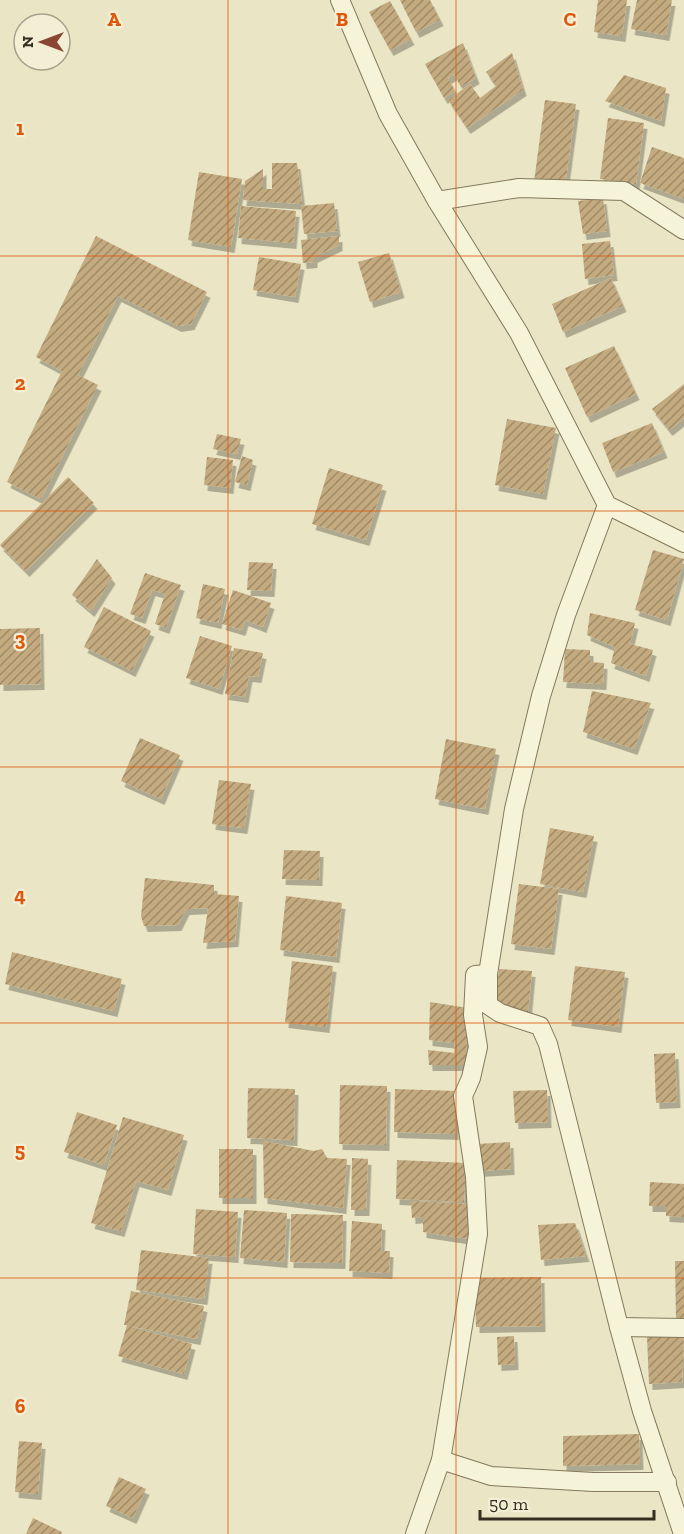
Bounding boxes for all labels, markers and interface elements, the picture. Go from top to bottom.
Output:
text: A [107,7,121,31]
text: B [336,7,348,31]
text: C [564,7,577,31]
north arrow [12,12,72,72]
text: N [18,36,37,48]
text: 1 [16,116,24,140]
text: 2 [15,371,26,395]
text: 3 [15,627,26,651]
text: 4 [14,883,26,907]
text: 5 [15,1138,25,1162]
text: 6 [15,1394,26,1418]
scale bar [480,1483,654,1521]
text: 50 m [489,1493,529,1515]

